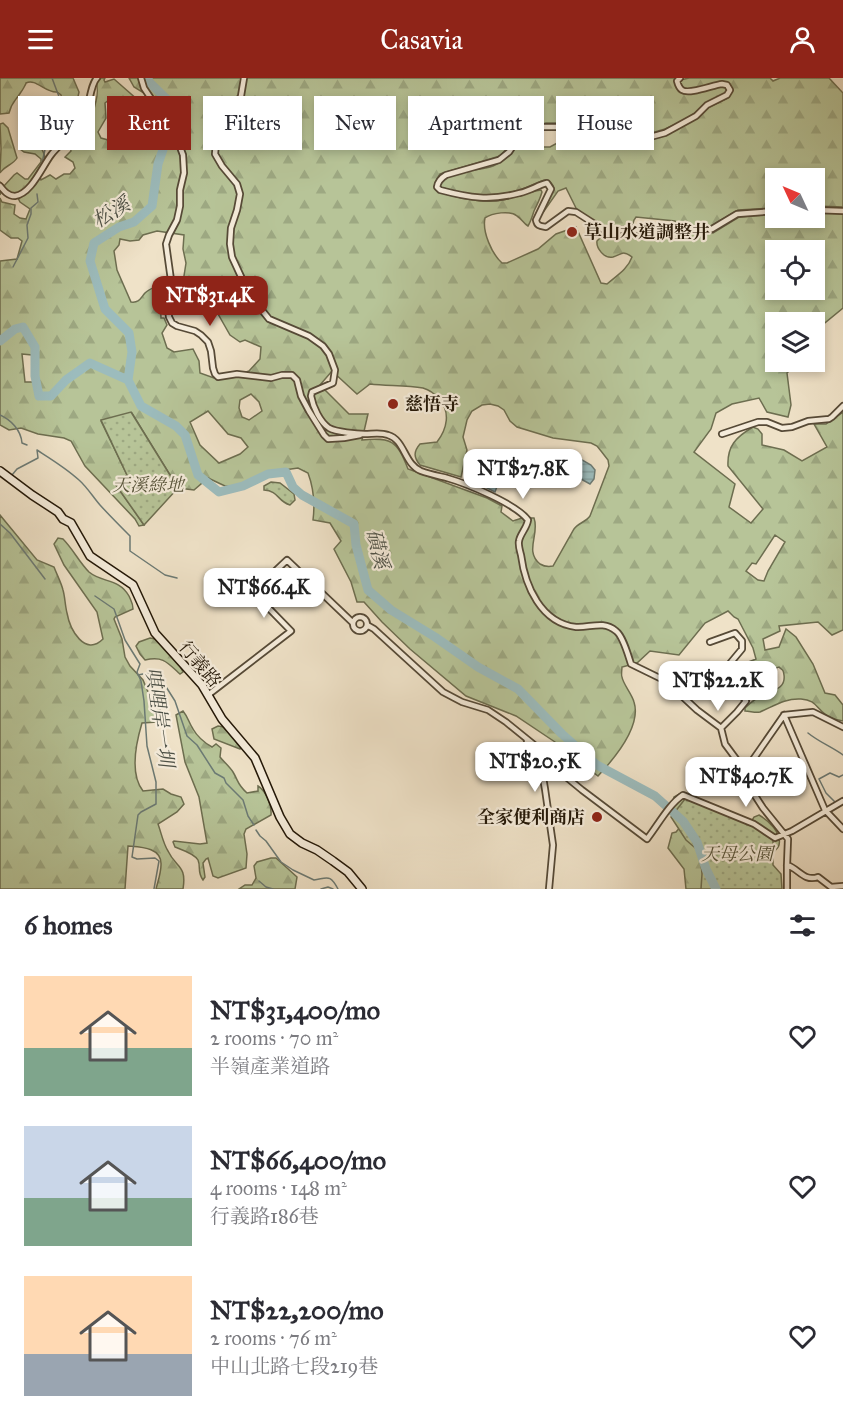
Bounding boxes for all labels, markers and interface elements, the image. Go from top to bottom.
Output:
icon: menu [24,23,57,56]
text: Casavia [380,23,463,56]
icon: person [786,23,819,56]
chip: Buy [18,96,95,150]
chip: Rent [107,96,191,150]
chip: Filters [203,96,302,150]
chip: New [314,96,396,150]
chip: Apartment [408,96,544,150]
chip: House [556,96,654,150]
north arrow [765,168,825,228]
map controls [765,168,825,372]
water label: 松溪 [88,190,136,233]
place label: 草山水道調整井 [584,221,710,243]
marker: 草山水道調整井 [565,225,579,239]
button: locate [765,240,825,300]
pin: NT$31.4K [148,276,272,327]
text: NT$31.4K [166,283,254,307]
button: layers [765,312,825,372]
place label: 慈悟寺 [405,393,459,415]
marker: 慈悟寺 [386,397,400,411]
pin: NT$27.8K [461,449,585,500]
text: NT$27.8K [477,456,569,480]
park label: 天溪綠地 [112,474,186,496]
water label: 磺溪 [362,527,395,573]
pin: NT$66.4K [202,568,326,619]
text: NT$66.4K [218,575,310,599]
street label: 行義路 [174,636,226,692]
pin: NT$22.2K [656,661,780,712]
water label: 唭哩岸一圳 [141,666,179,771]
text: NT$22.2K [673,668,763,692]
pin: NT$20.5K [473,742,597,793]
text: NT$20.5K [489,749,581,773]
pin: NT$40.7K [684,757,808,808]
text: NT$40.7K [699,764,793,788]
place label: 全家便利商店 [477,806,585,828]
marker: 全家便利商店 [590,810,604,824]
park label: 天母公園 [701,843,776,865]
text: 6 homes [24,909,113,941]
icon: filters [786,909,819,942]
text: NT$31,400/mo [210,994,380,1026]
icon: home [72,1000,144,1072]
icon: heart [786,1020,819,1053]
text: 2 rooms · 70 m² [210,1026,338,1050]
text: 半嶺產業道路 [210,1054,330,1078]
text: NT$66,400/mo [210,1144,386,1176]
icon: home [72,1150,144,1222]
icon: heart [786,1170,819,1203]
text: 4 rooms · 148 m² [210,1176,347,1200]
text: 行義路186巷 [210,1204,319,1228]
text: NT$22,200/mo [210,1294,383,1326]
icon: home [72,1300,144,1372]
icon: heart [786,1320,819,1353]
text: 2 rooms · 76 m² [210,1326,337,1350]
text: 中山北路七段219巷 [210,1354,378,1378]

